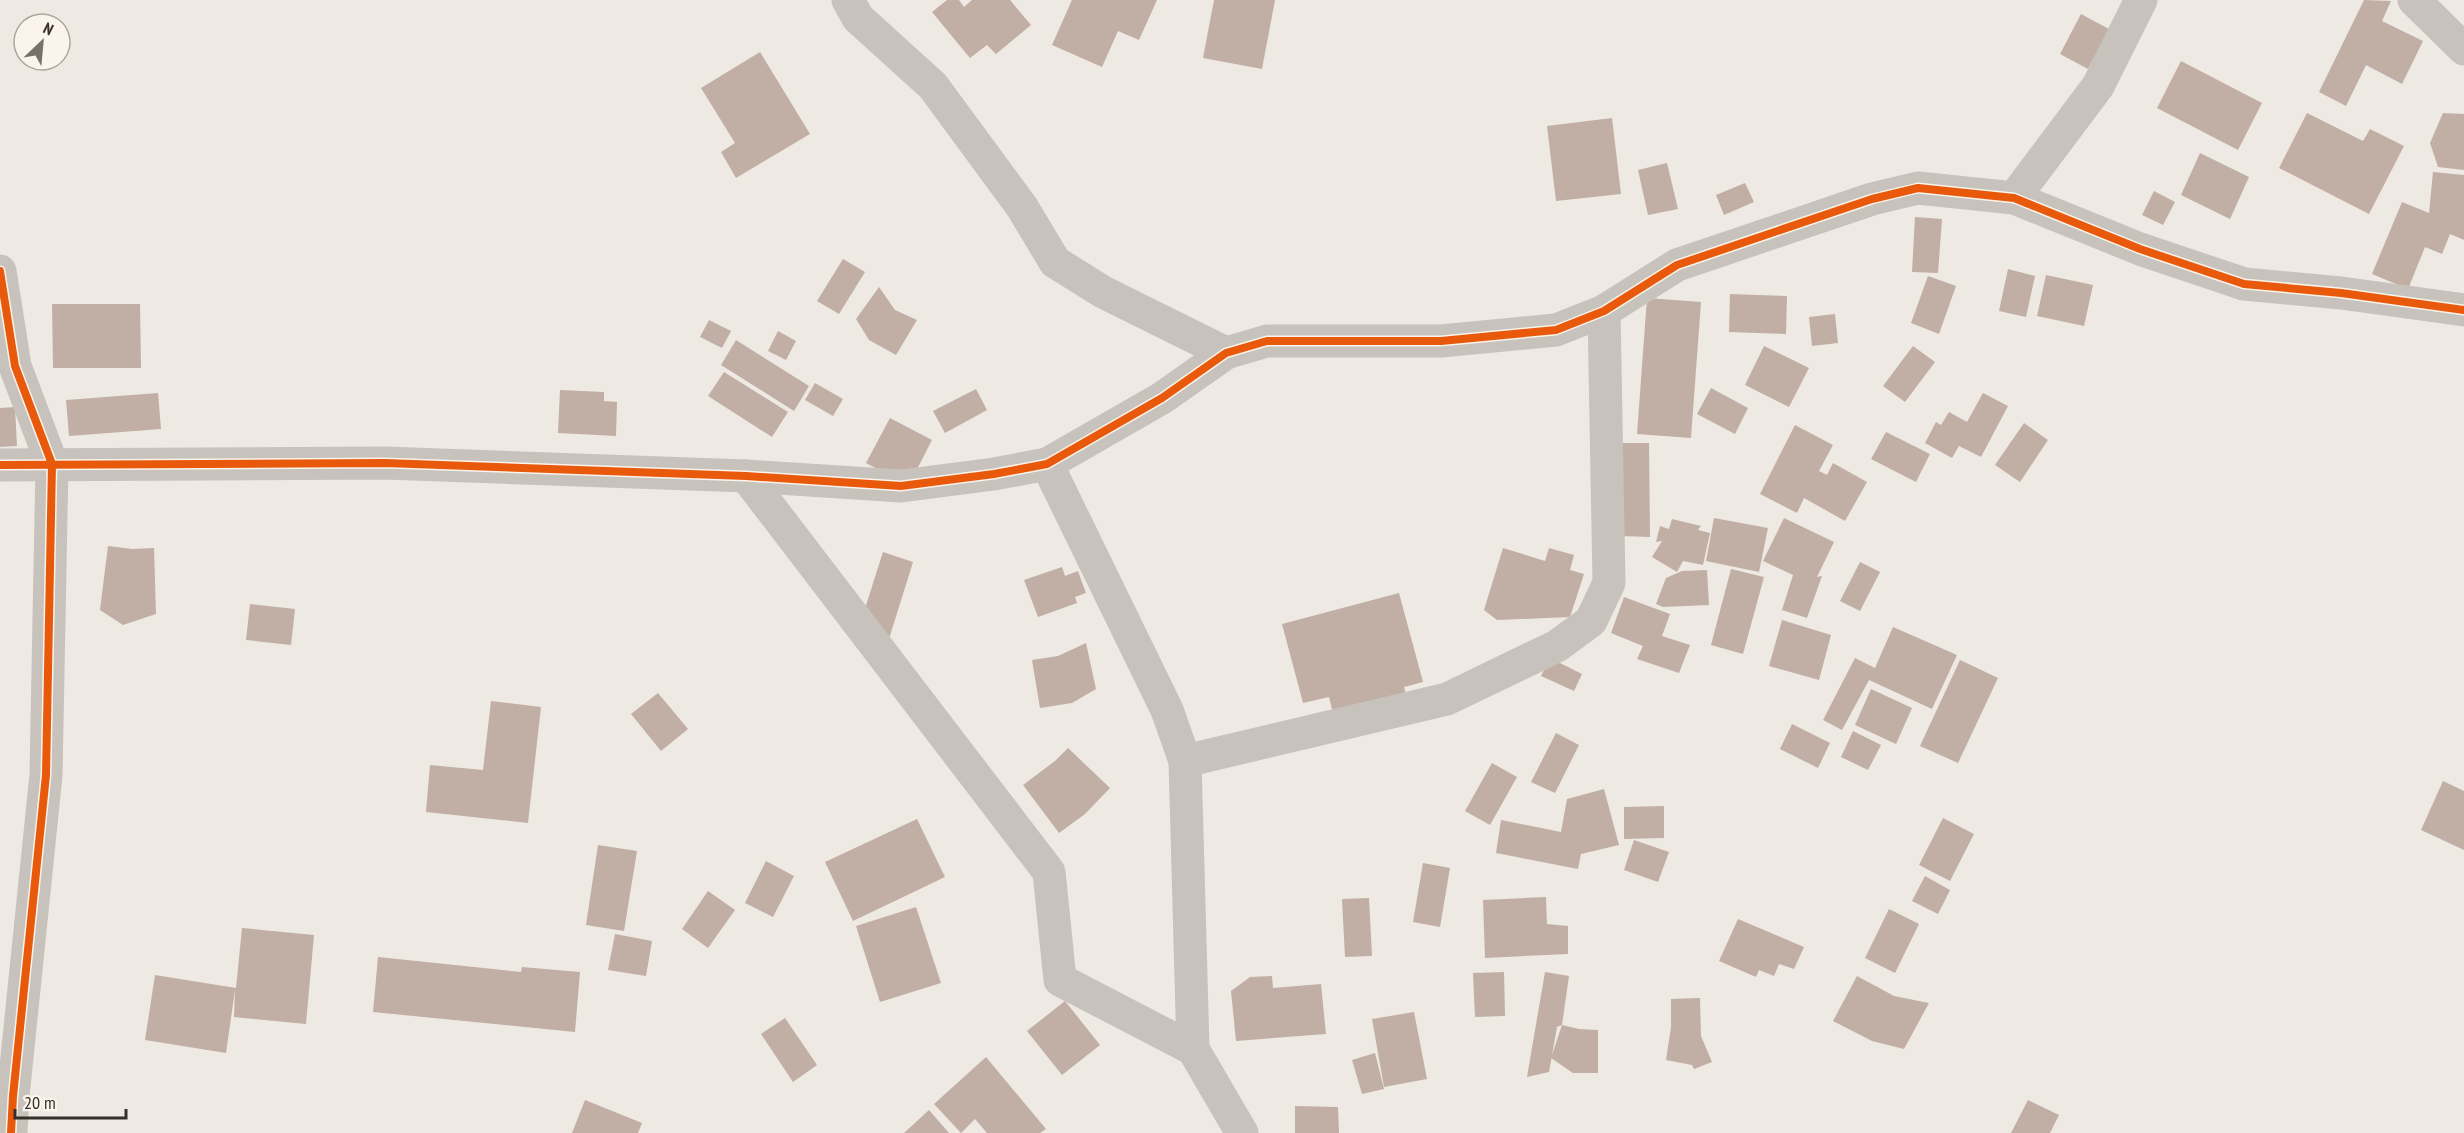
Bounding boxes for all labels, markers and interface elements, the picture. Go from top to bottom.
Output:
north arrow [12,12,72,72]
text: N [40,18,57,39]
scale bar [15,1082,126,1120]
text: 20 m [24,1091,56,1114]

